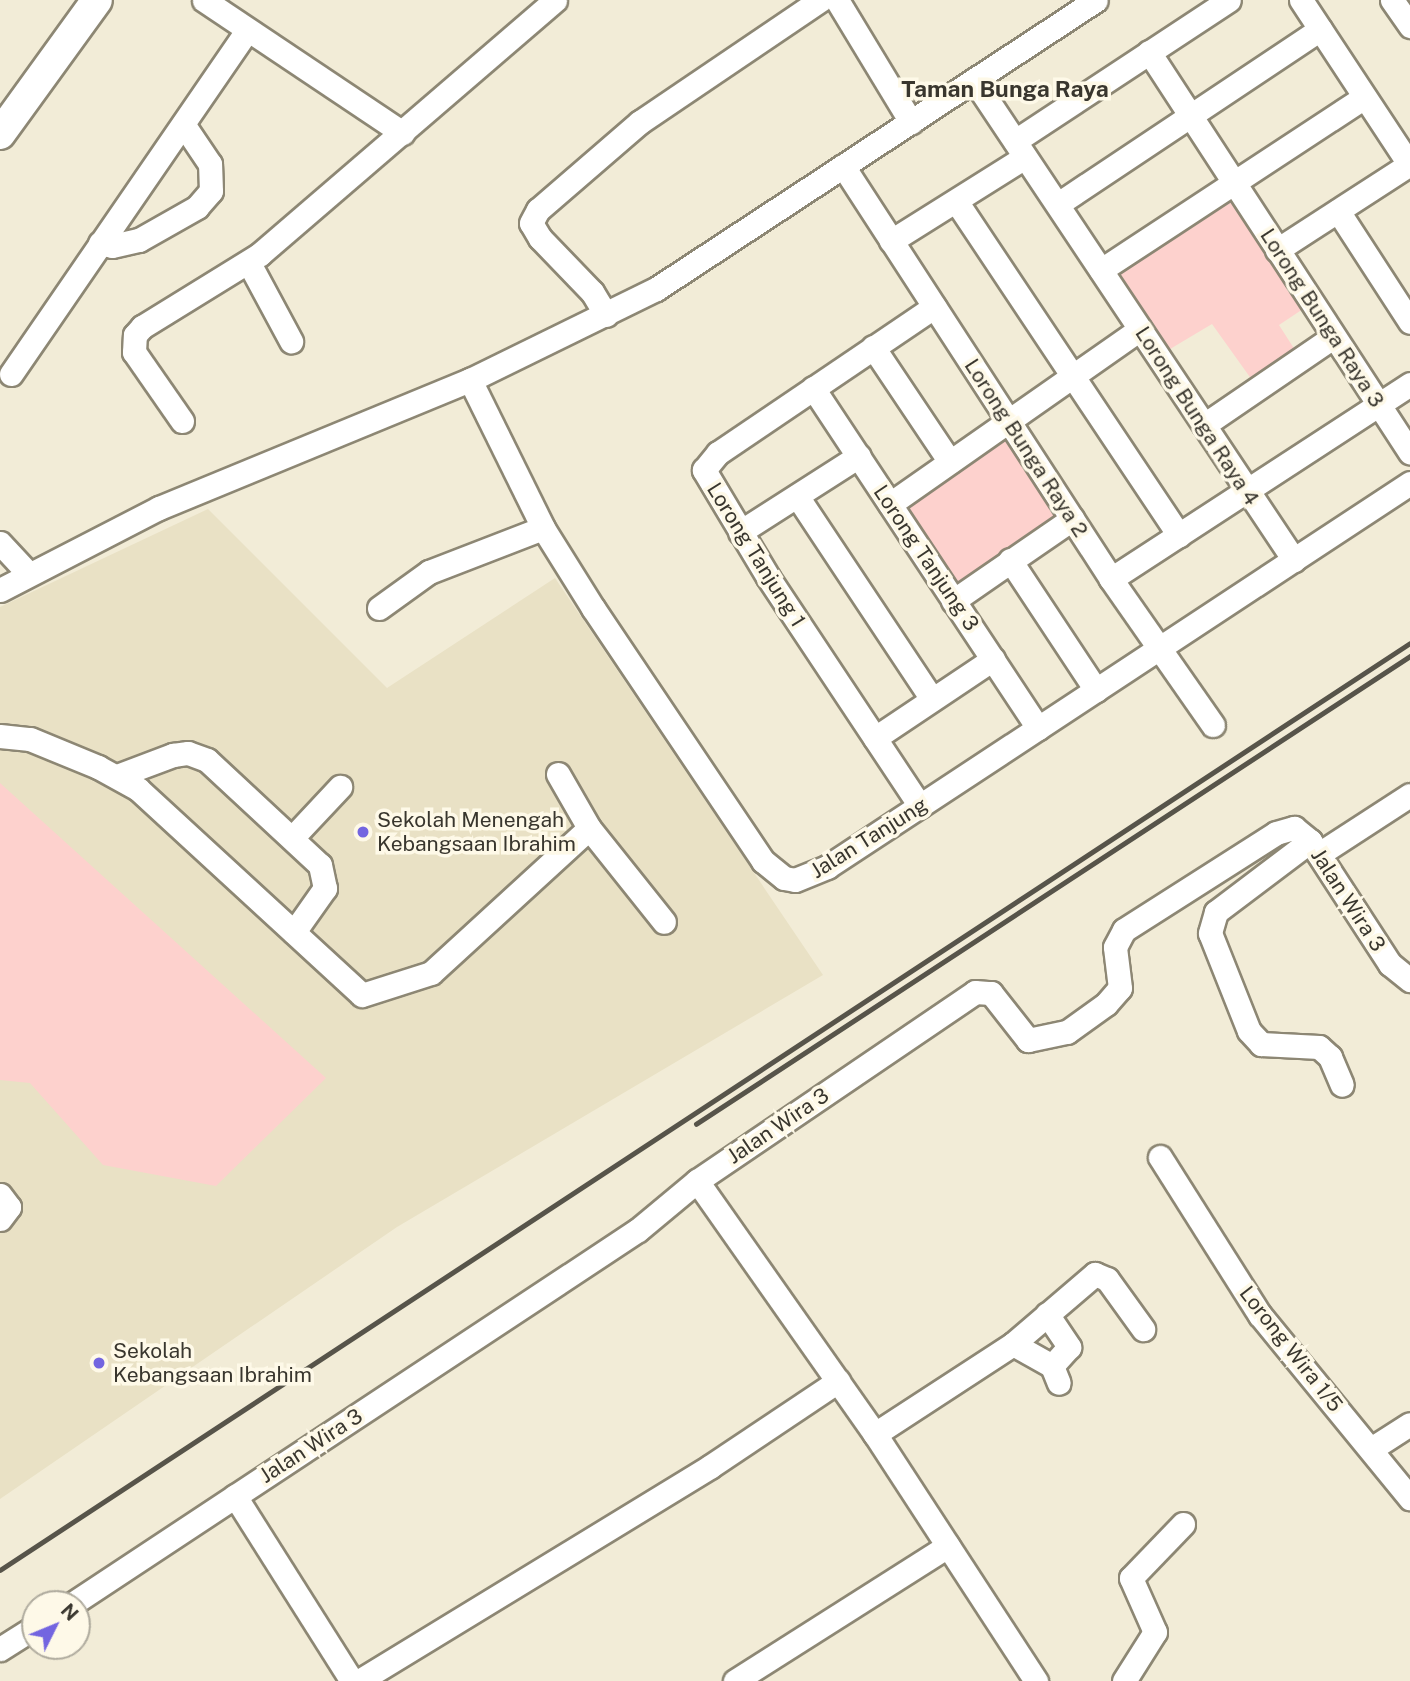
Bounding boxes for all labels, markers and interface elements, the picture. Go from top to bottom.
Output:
district label: Taman Bunga Raya [901,75,1109,103]
street label: Lorong Bunga Raya 3 [1255,224,1389,412]
street label: Lorong Bunga Raya 4 [1130,322,1264,510]
street label: Lorong Bunga Raya 2 [959,354,1093,542]
street label: Lorong Tanjung 1 [701,478,811,632]
street label: Lorong Tanjung 3 [868,480,984,636]
street label: Jalan Tanjung [806,792,932,884]
place label: Sekolah Menengah Kebangsaan Ibrahim [377,807,576,857]
marker: Sekolah Menengah Kebangsaan Ibrahim [355,824,371,840]
street label: Jalan Wira 3 [1305,844,1391,956]
street label: Jalan Wira 3 [722,1083,834,1169]
street label: Lorong Wira 1/5 [1234,1281,1348,1417]
place label: Sekolah Kebangsaan Ibrahim [113,1338,312,1388]
marker: Sekolah Kebangsaan Ibrahim [91,1355,107,1371]
street label: Jalan Wira 3 [255,1403,367,1489]
north arrow [21,1590,91,1660]
text: N [57,1599,83,1625]

